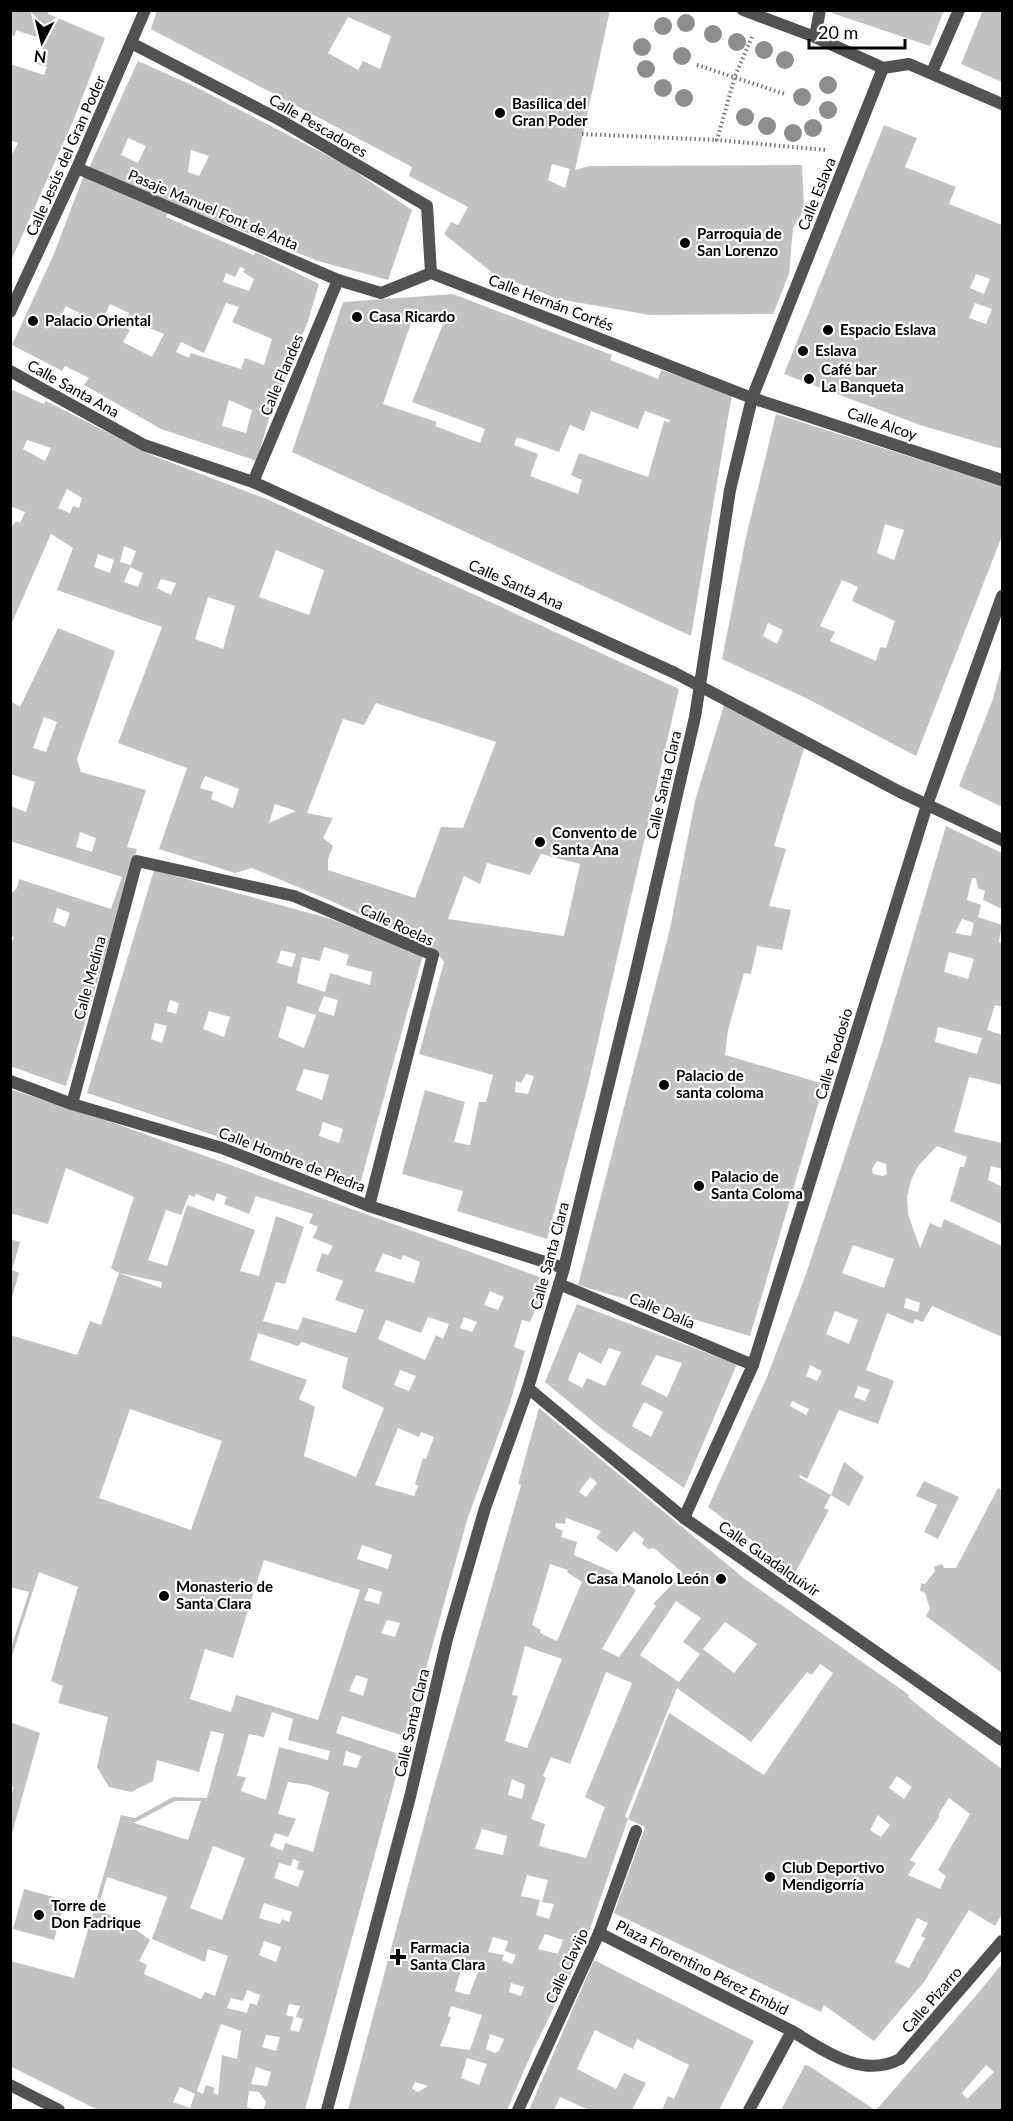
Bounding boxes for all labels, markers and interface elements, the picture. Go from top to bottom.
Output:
north arrow [12,12,72,72]
scale bar [809,12,905,50]
text: 20 m [818,21,858,43]
text: N [33,47,47,68]
street label: Calle Jesús del Gran Poder [22,72,109,239]
street label: Calle Pescadores [266,90,371,161]
place label: Basílica del Gran Poder [512,94,588,129]
marker: Basílica del Gran Poder [493,106,507,120]
street label: Calle Eslava [793,154,839,233]
street label: Pasaje Manuel Font de Anta [125,165,301,253]
place label: Parroquia de San Lorenzo [697,224,782,259]
marker: Parroquia de San Lorenzo [678,236,692,250]
street label: Calle Hernán Cortés [486,270,616,334]
place label: Casa Ricardo [369,307,455,325]
marker: Casa Ricardo [350,310,364,324]
place label: Palacio Oriental [45,311,151,329]
marker: Palacio Oriental [26,314,40,328]
place label: Espacio Eslava [840,320,936,338]
marker: Espacio Eslava [821,323,835,337]
street label: Calle Flandes [256,331,306,418]
place label: Eslava [815,341,857,359]
marker: Eslava [796,344,810,358]
street label: Calle Santa Ana [24,355,123,421]
place label: Café bar La Banqueta [821,360,904,395]
marker: Café bar La Banqueta [802,372,816,386]
street label: Calle Alcoy [845,403,920,443]
street label: Calle Santa Ana [466,555,567,613]
street label: Calle Santa Clara [642,729,684,841]
place label: Convento de Santa Ana [552,823,637,858]
marker: Convento de Santa Ana [533,835,547,849]
street label: Calle Roelas [358,899,437,949]
street label: Calle Medina [69,934,109,1021]
street label: Calle Teodosio [811,1006,856,1102]
place label: Palacio de santa coloma [676,1066,764,1101]
marker: Palacio de santa coloma [657,1078,671,1092]
street label: Calle Hombre de Piedra [217,1123,368,1195]
place label: Palacio de Santa Coloma [711,1167,803,1202]
marker: Palacio de Santa Coloma [692,1179,706,1193]
street label: Calle Santa Clara [526,1200,572,1311]
street label: Calle Dalía [627,1288,698,1332]
street label: Calle Guadalquivir [715,1517,824,1600]
place label: Casa Manolo León [586,1569,709,1587]
marker: Casa Manolo León [714,1572,728,1586]
place label: Monasterio de Santa Clara [176,1577,273,1612]
marker: Monasterio de Santa Clara [157,1589,171,1603]
street label: Calle Santa Clara [390,1667,432,1779]
place label: Club Deportivo Mendigorría [782,1858,885,1893]
marker: Club Deportivo Mendigorría [763,1870,777,1884]
place label: Torre de Don Fadrique [51,1896,141,1931]
marker: Torre de Don Fadrique [32,1908,46,1922]
street label: Plaza Florentino Pérez Embid [613,1916,792,2019]
street label: Calle Clavijo [541,1925,591,2006]
place label: Farmacia Santa Clara [410,1938,485,1973]
marker: Farmacia Santa Clara [391,1950,405,1964]
street label: Calle Pizarro [897,1962,965,2036]

